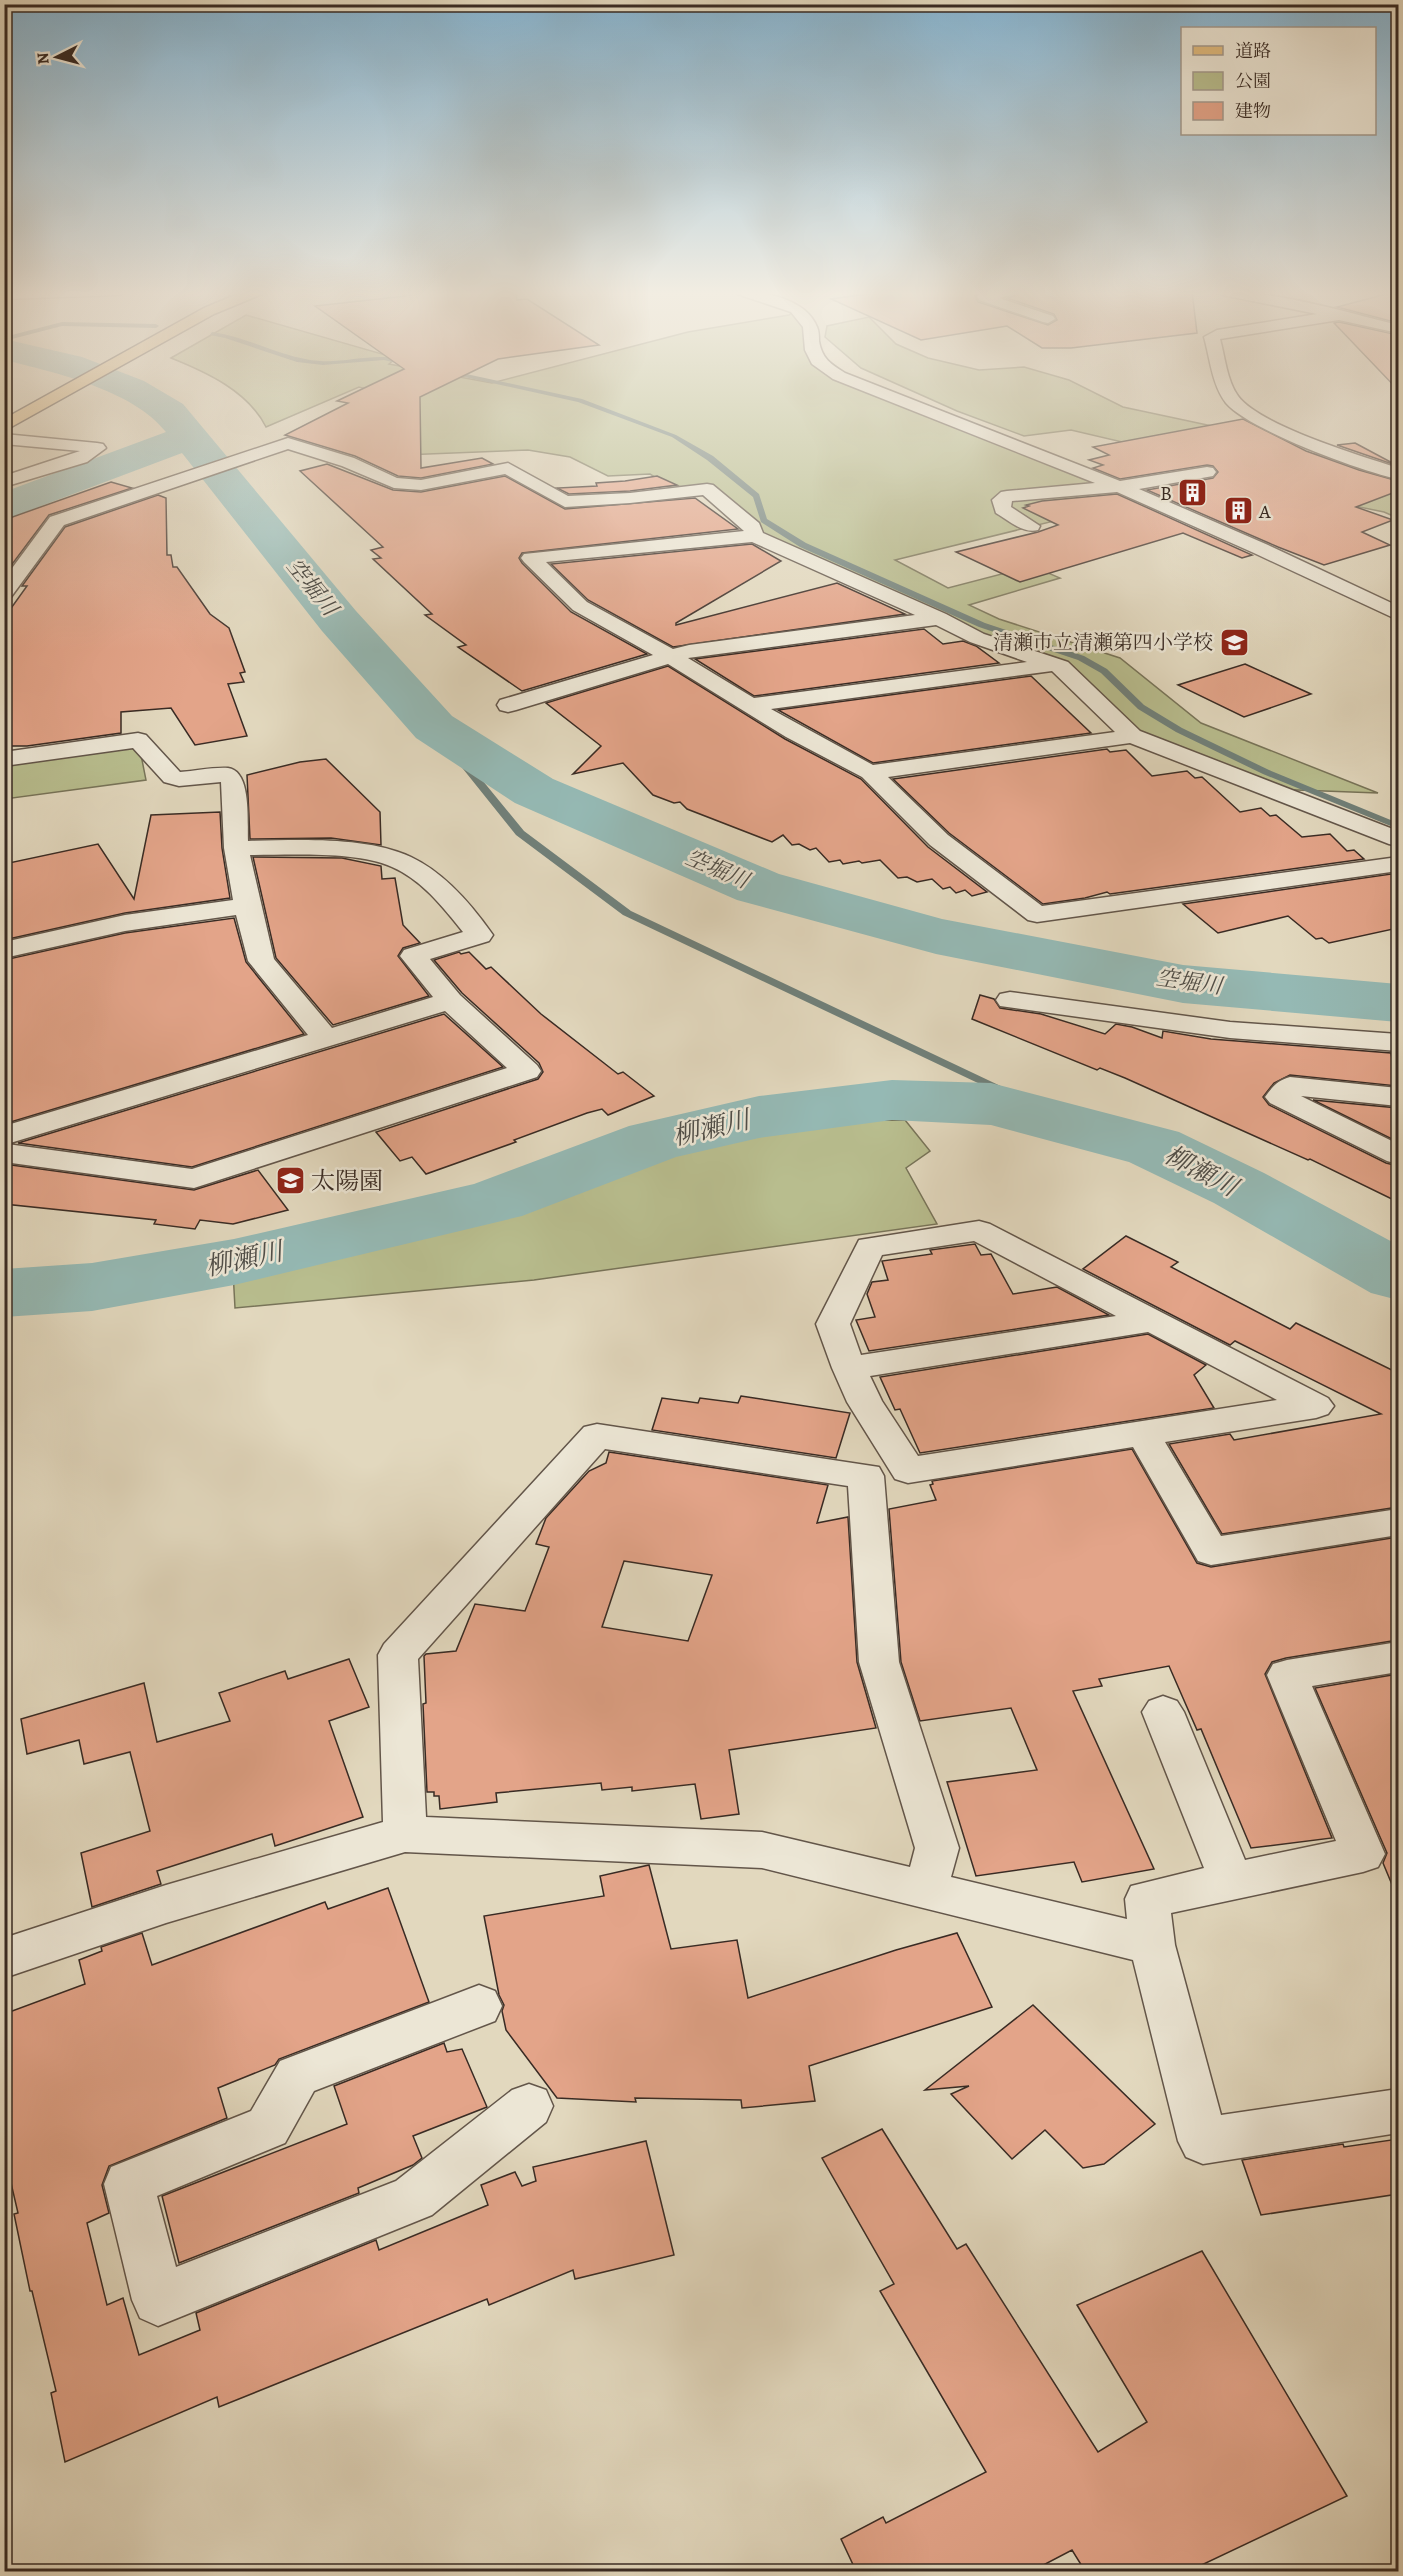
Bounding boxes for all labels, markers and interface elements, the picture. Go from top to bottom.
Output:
north arrow [27,27,87,87]
legend [1181,27,1376,135]
text: 道路 [1235,39,1271,63]
text: N [31,51,55,65]
text: 公園 [1235,69,1271,93]
text: 建物 [1235,99,1271,123]
building icon: B [1177,477,1209,509]
place label: B [1160,480,1172,507]
building icon: A [1222,495,1254,527]
place label: A [1258,498,1271,525]
water label: 空堀川 [280,552,346,624]
school or university icon: 清瀬市立清瀬第四小学校 [1218,626,1250,658]
place label: 清瀬市立清瀬第四小学校 [993,629,1213,656]
water label: 空堀川 [681,842,755,896]
water label: 空堀川 [1154,963,1226,1002]
water label: 柳瀬川 [669,1102,756,1154]
water label: 柳瀬川 [1158,1137,1246,1206]
school or university icon: 太陽園 [274,1165,306,1197]
place label: 太陽園 [311,1165,383,1197]
water label: 柳瀬川 [202,1233,289,1284]

